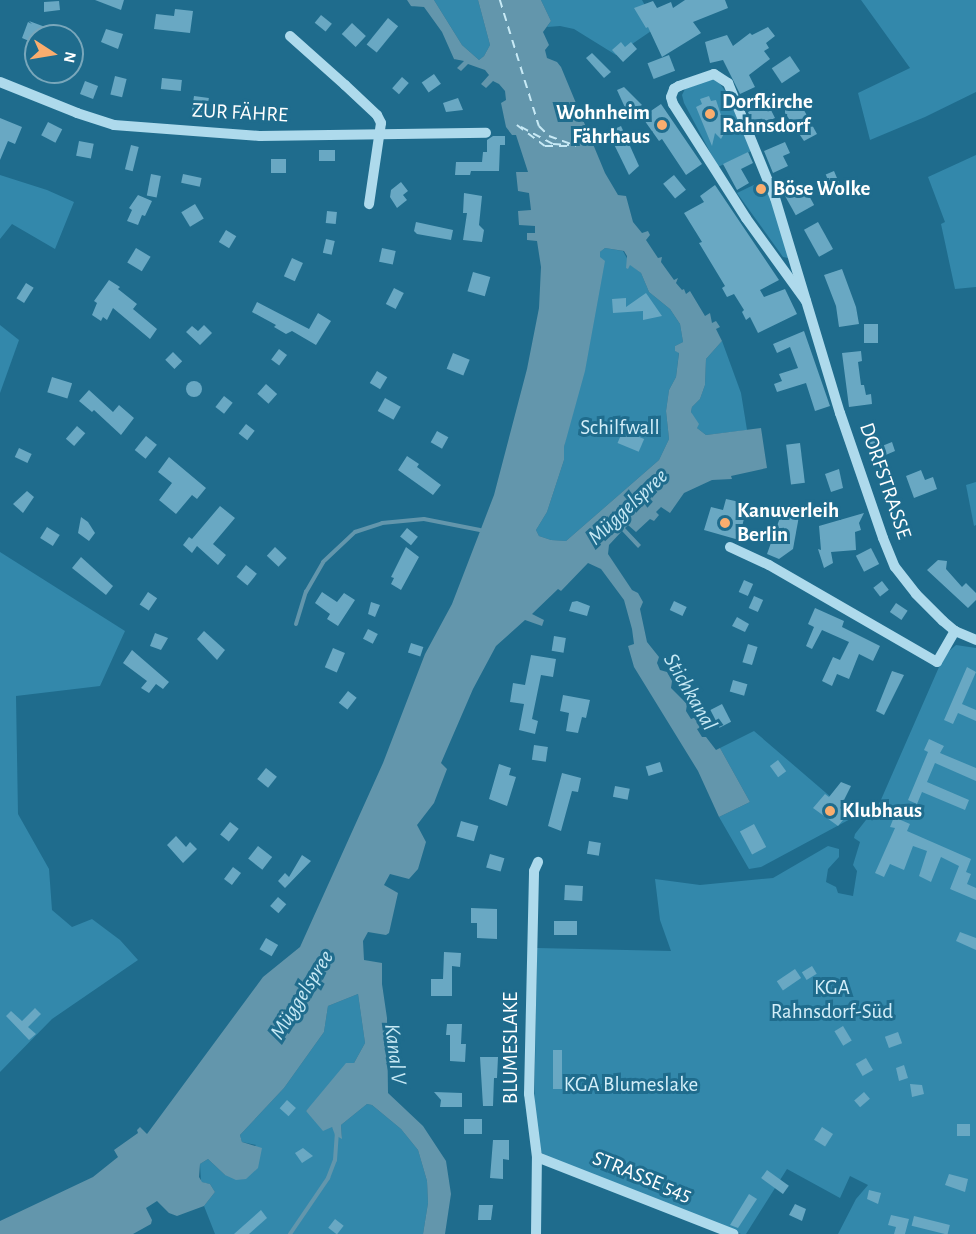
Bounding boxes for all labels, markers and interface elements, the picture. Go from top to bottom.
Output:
north arrow [24,24,84,84]
text: N [61,50,79,64]
place label: Dorfkirche Rahnsdorf [722,89,813,139]
street label: ZUR FÄHRE [191,98,289,128]
place label: Wohnheim Fährhaus [556,100,650,150]
marker: Dorfkirche Rahnsdorf [703,107,717,121]
marker: Wohnheim Fährhaus [655,118,669,132]
place label: Böse Wolke [773,176,870,202]
marker: Böse Wolke [754,182,768,196]
park label: Schilfwall [580,415,660,441]
street label: DORFSTRASSE [853,420,917,542]
water label: Müggelspree [582,463,674,551]
place label: Kanuverleih Berlin [737,498,839,548]
marker: Kanuverleih Berlin [718,516,732,530]
water label: Stichkanal [657,649,723,735]
place label: Klubhaus [842,798,922,824]
marker: Klubhaus [823,804,837,818]
water label: Müggelspree [264,946,340,1044]
park label: KGA Rahnsdorf-Süd [771,975,893,1025]
street label: BLUMESLAKE [498,992,524,1104]
water label: Kanal V [378,1022,412,1086]
park label: KGA Blumeslake [564,1072,698,1098]
street label: STRASSE 545 [589,1146,695,1208]

